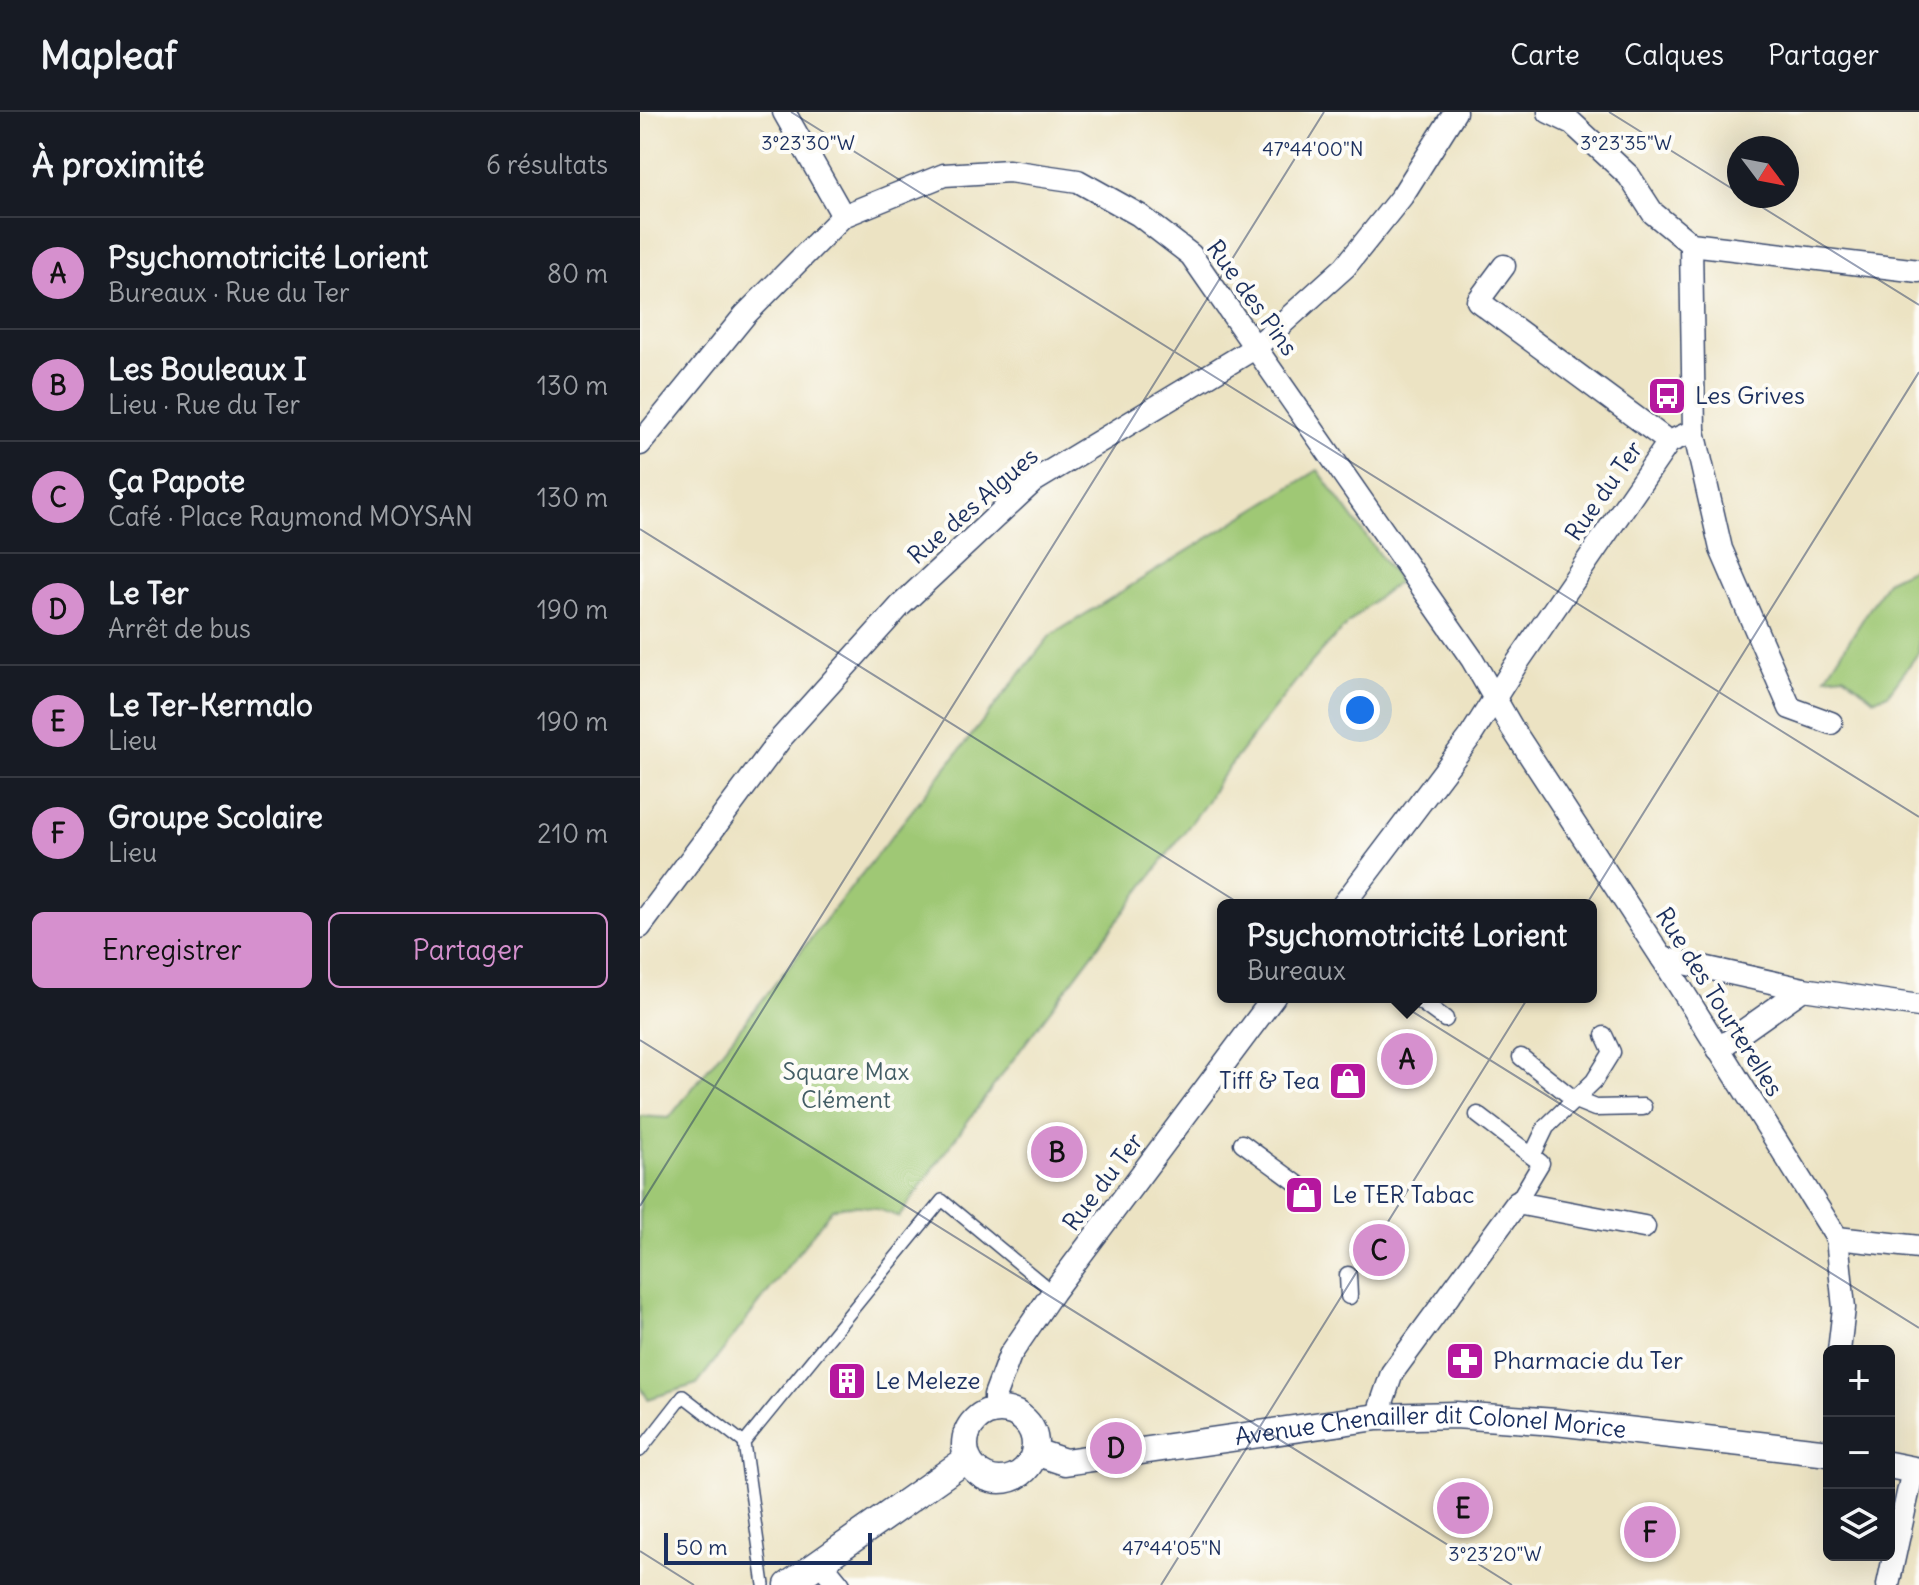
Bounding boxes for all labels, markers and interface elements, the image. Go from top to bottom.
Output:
text: Mapleaf [40,32,177,79]
text: Carte [1510,37,1580,73]
text: Calques [1624,37,1724,73]
text: Partager [1768,37,1879,73]
text: 3°23'30"W [761,130,855,155]
text: 3°23'35"W [1580,130,1672,155]
text: 47°44'00"N [1262,136,1364,161]
north arrow [1727,136,1799,208]
text: À proximité [32,143,205,186]
text: 6 résultats [486,148,608,181]
street label: Rue des Pins [1201,234,1305,361]
text: Psychomotricité Lorient [108,238,428,276]
text: A [50,257,66,290]
text: 80 m [547,257,608,290]
text: Bureaux · Rue du Ter [108,276,350,309]
text: Les Bouleaux I [108,350,307,388]
text: B [49,369,67,402]
text: 130 m [537,369,608,402]
bus stop icon: Les Grives [1646,375,1688,417]
place label: Les Grives [1695,380,1805,410]
text: Lieu · Rue du Ter [108,388,300,421]
street label: Rue du Ter [1558,435,1649,546]
street label: Rue des Algues [901,440,1044,570]
text: Ça Papote [108,462,245,500]
text: C [49,481,67,514]
text: 130 m [537,481,608,514]
text: Café · Place Raymond MOYSAN [108,500,473,533]
text: Le Ter [108,574,189,612]
text: D [49,593,67,626]
text: 190 m [537,593,608,626]
text: Arrêt de bus [108,612,251,645]
text: Le Ter-Kermalo [108,686,313,724]
your location [1340,690,1380,730]
text: E [50,705,66,738]
text: 190 m [537,705,608,738]
text: Lieu [108,724,157,757]
text: Groupe Scolaire [108,798,323,836]
text: F [51,817,65,850]
text: 210 m [537,817,608,850]
text: Lieu [108,836,157,869]
popup [1217,899,1597,1003]
street label: Rue des Tourterelles [1650,902,1790,1101]
button: Enregistrer [32,912,312,988]
button: Partager [328,912,608,988]
text: Psychomotricité Lorient [1247,916,1567,954]
text: Bureaux [1247,954,1346,987]
pin: A [1381,1029,1433,1089]
park label: Square Max Clément [783,1056,910,1114]
shop icon: Tiff & Tea [1327,1060,1369,1102]
place label: Tiff & Tea [1219,1065,1320,1095]
pin: B [1031,1122,1083,1182]
street label: Rue du Ter [1056,1126,1149,1236]
shop icon: Le TER Tabac [1283,1174,1325,1216]
place label: Le TER Tabac [1332,1179,1474,1209]
pin: C [1353,1220,1405,1280]
pharmacy icon: Pharmacie du Ter [1444,1340,1486,1382]
place label: Pharmacie du Ter [1493,1345,1683,1375]
map controls [1823,1345,1895,1561]
button: + [1823,1345,1895,1417]
building icon: Le Meleze [826,1360,868,1402]
place label: Le Meleze [875,1365,980,1395]
street label: Avenue Chenailler dit Colonel Morice [1233,1399,1628,1451]
button: − [1823,1417,1895,1489]
pin: D [1090,1418,1142,1478]
pin: E [1437,1478,1489,1538]
button: layers [1823,1489,1895,1561]
pin: F [1624,1502,1676,1562]
scale bar [664,1529,872,1565]
text: 50 m [676,1533,728,1561]
text: 47°44'05"N [1122,1535,1222,1560]
text: 3°23'20"W [1448,1541,1542,1566]

